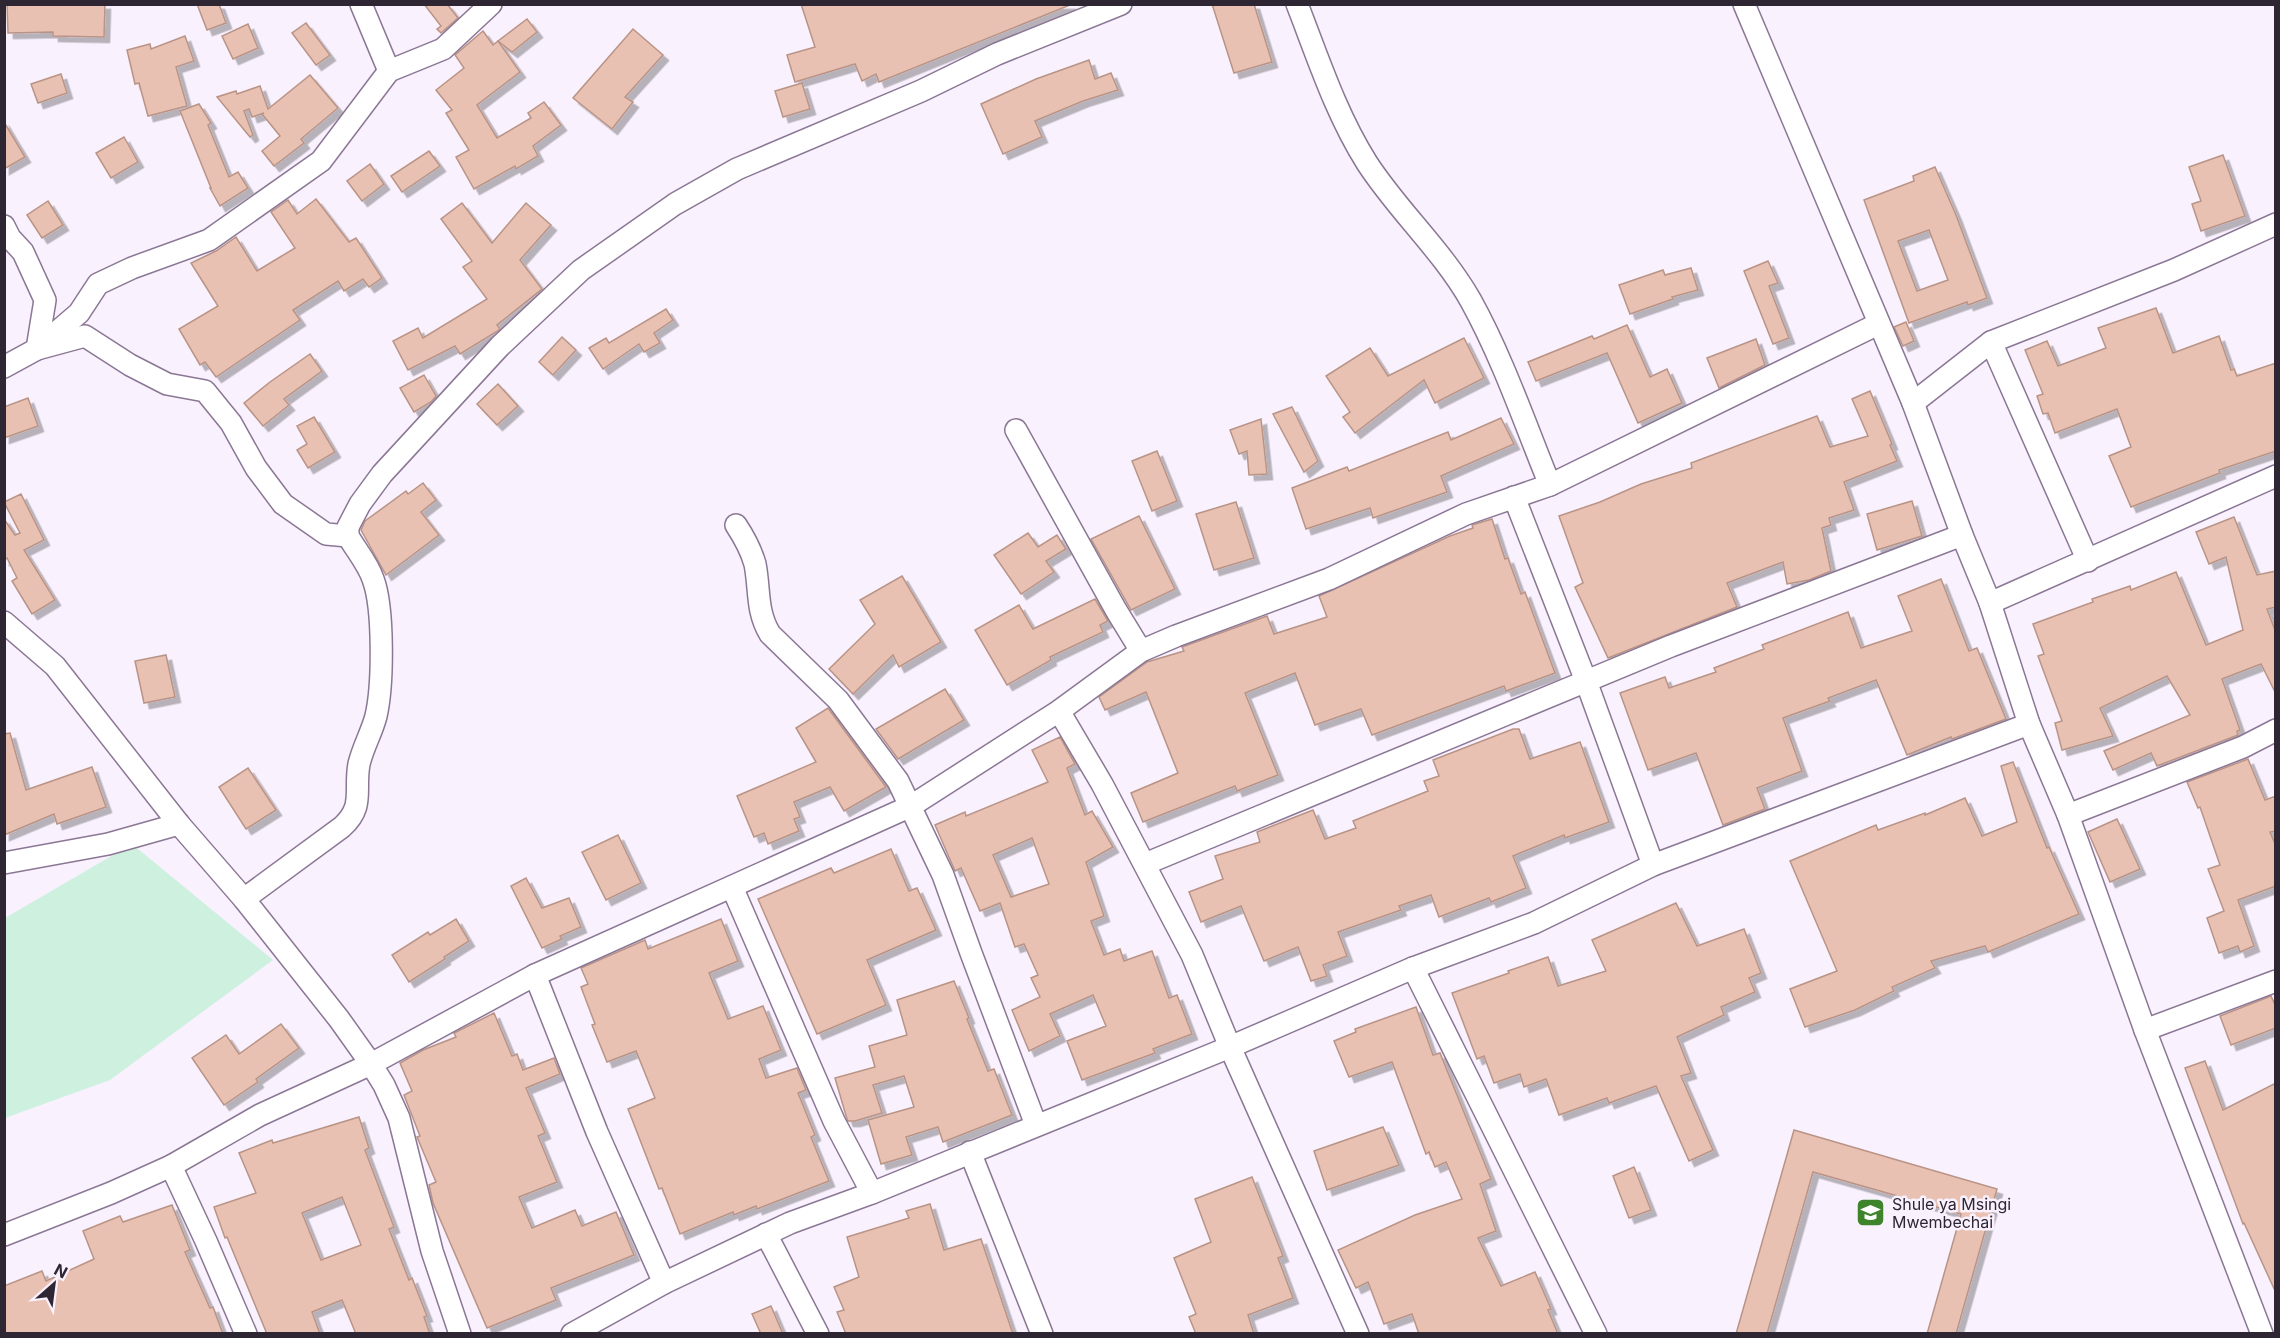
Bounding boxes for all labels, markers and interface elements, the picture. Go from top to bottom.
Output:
place label: Shule ya Msingi Mwembechai [1892,1194,2011,1232]
school or university icon: Shule ya Msingi Mwembechai [1855,1197,1887,1229]
north arrow [24,1254,84,1314]
text: N [51,1259,71,1282]

